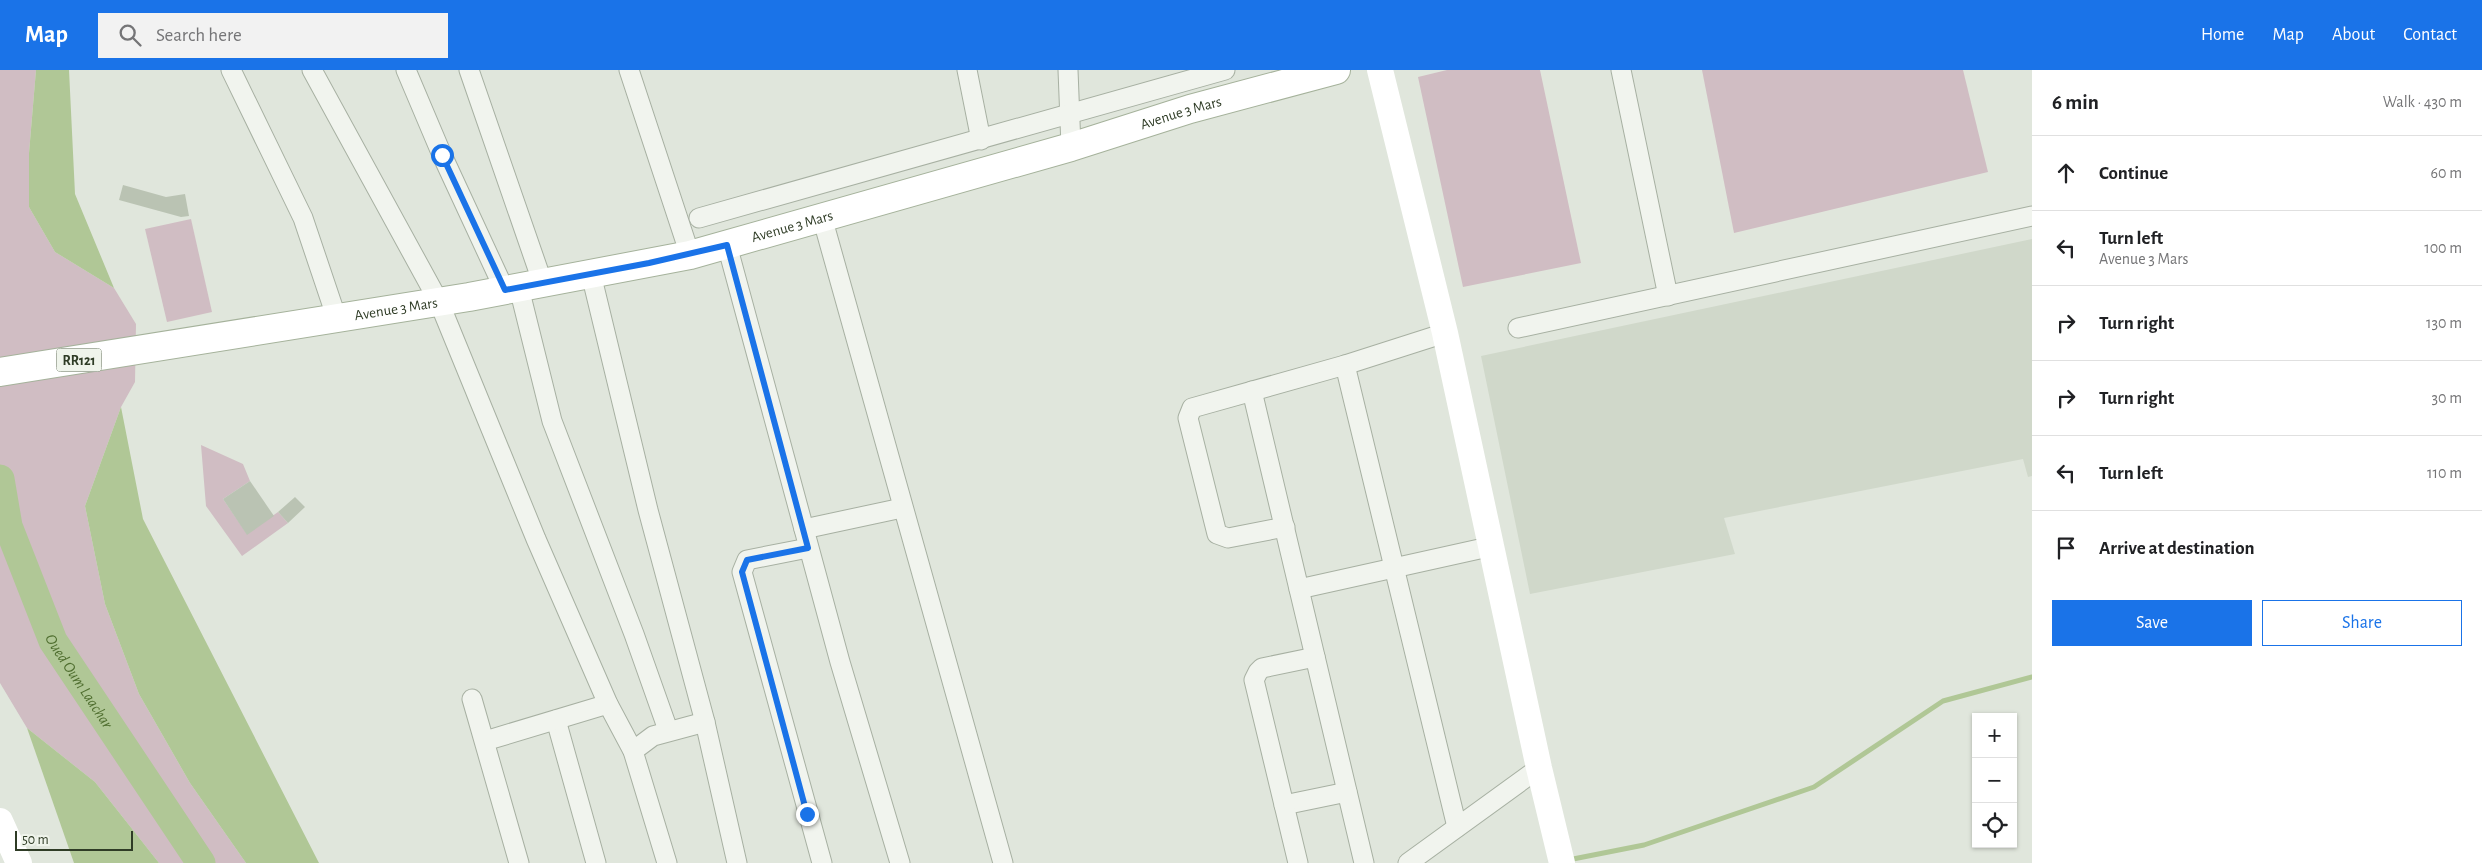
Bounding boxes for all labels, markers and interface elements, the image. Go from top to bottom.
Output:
search box [98,13,448,58]
icon: search [116,21,144,49]
text: Map [25,23,68,47]
text: Search here [156,26,242,45]
text: Home [2201,26,2244,44]
text: Map [2272,26,2304,44]
text: About [2332,26,2375,44]
text: Contact [2403,26,2457,44]
text: 6 min [2052,92,2099,113]
street label: Avenue 3 Mars [1139,94,1223,132]
text: Walk · 430 m [2383,94,2462,110]
route start [431,144,454,167]
icon: ahead [2052,159,2080,187]
text: Continue [2099,164,2168,183]
text: 60 m [2431,165,2462,181]
street label: Avenue 3 Mars [750,208,835,245]
text: Turn left [2099,229,2163,248]
icon: left [2052,234,2080,262]
text: 100 m [2424,240,2462,256]
text: Avenue 3 Mars [2099,251,2188,267]
street label: Avenue 3 Mars [353,295,439,323]
icon: right [2052,309,2080,337]
text: Turn right [2099,314,2174,333]
text: 130 m [2426,315,2462,331]
road number: RR121 [56,348,102,372]
icon: right [2052,384,2080,412]
text: Turn right [2099,389,2174,408]
text: 30 m [2432,390,2462,406]
icon: left [2052,459,2080,487]
text: Turn left [2099,464,2163,483]
text: 110 m [2427,465,2462,481]
icon: arrive [2052,534,2080,562]
text: Arrive at destination [2099,539,2255,558]
button: Save [2052,600,2252,646]
button: Share [2262,600,2462,646]
water label: Oued Oum Laachar [42,632,116,732]
map controls [1972,713,2017,848]
button: + [1972,713,2017,758]
button: − [1972,758,2017,803]
route end [796,803,819,826]
button: locate [1972,803,2017,848]
scale bar [15,828,132,851]
text: 50 m [22,833,49,847]

